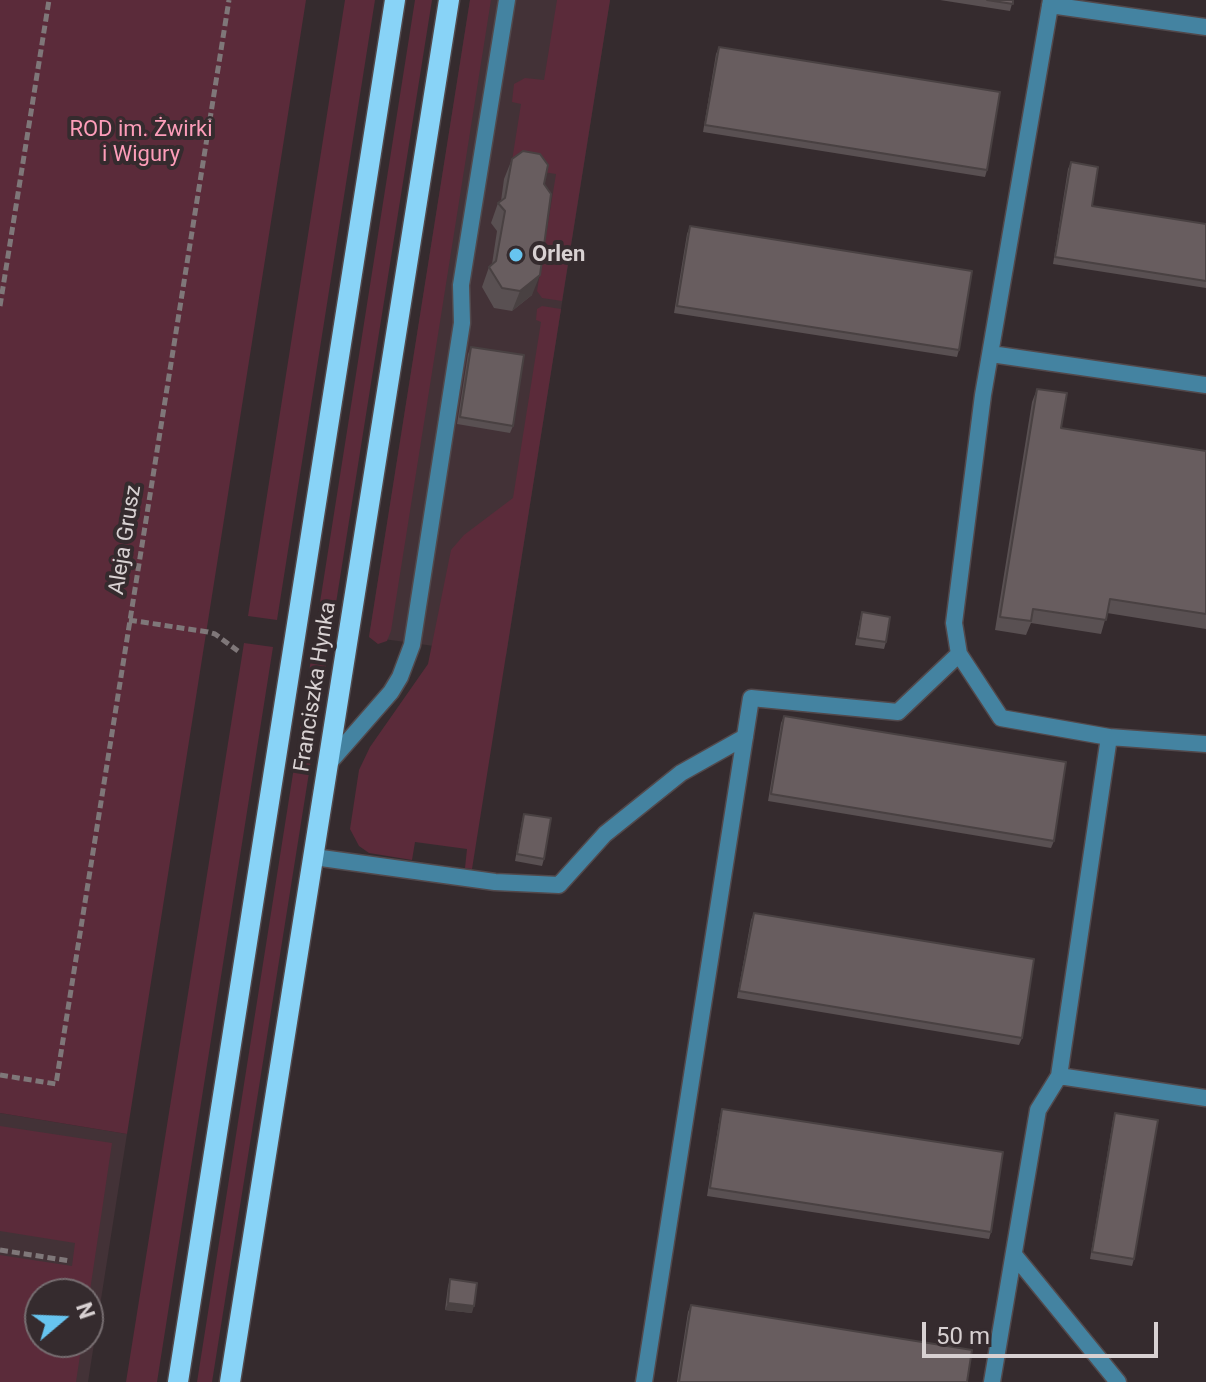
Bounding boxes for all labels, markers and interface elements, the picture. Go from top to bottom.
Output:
park label: ROD im. Żwirki i Wigury [69,117,213,168]
place label: Orlen [532,242,585,268]
marker: Orlen [507,246,525,264]
street label: Aleja Grusz [104,483,148,597]
street label: Franciszka Hynka [290,600,342,774]
north arrow [24,1278,104,1358]
text: N [71,1299,100,1322]
scale bar [926,1306,1162,1356]
text: 50 m [936,1322,990,1350]

